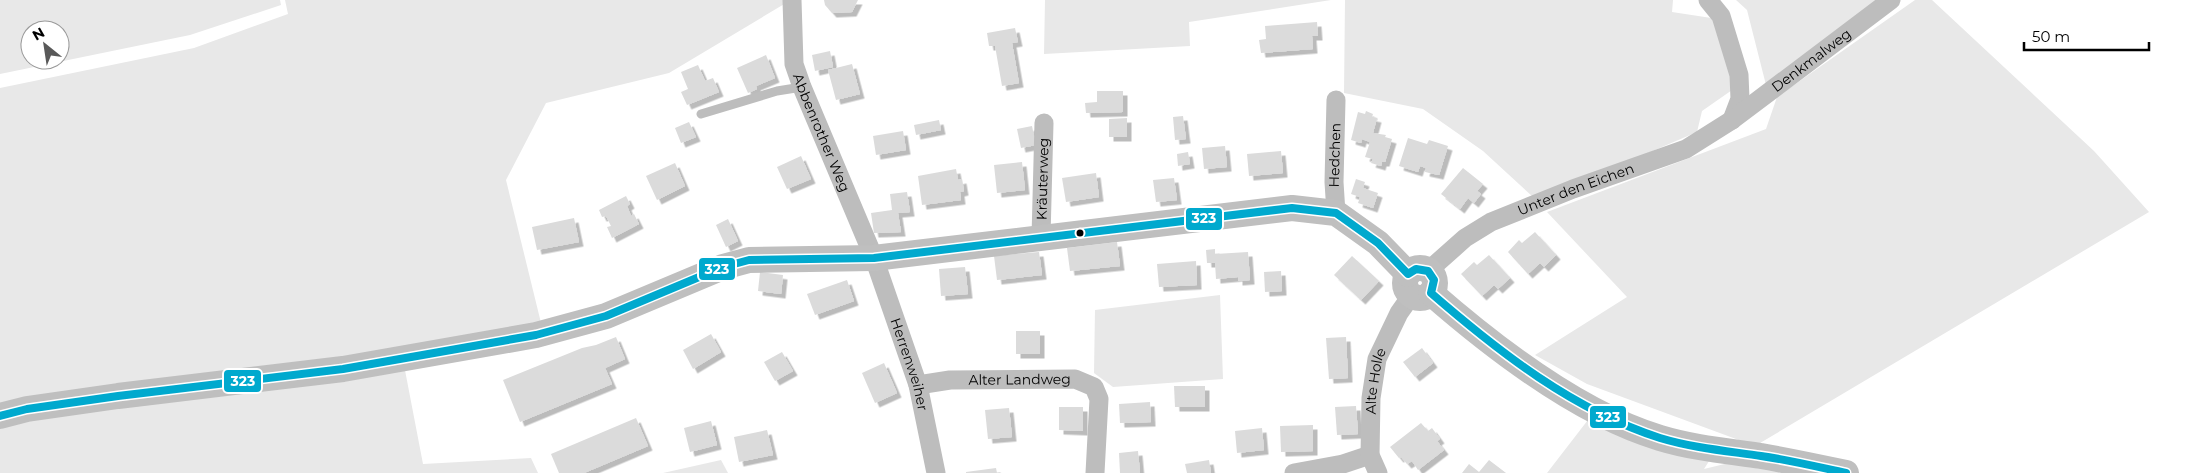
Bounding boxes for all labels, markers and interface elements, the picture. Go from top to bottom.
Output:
north arrow [20,20,70,70]
scale bar [2024,20,2149,52]
text: N [29,23,48,44]
street label: Denkmalweg [1768,24,1855,96]
text: 50 m [2032,27,2070,46]
street label: Abbenrother Weg [789,71,854,195]
street label: Hedchen [1325,123,1344,188]
street label: Kräuterweg [1032,138,1053,220]
street label: Unter den Eichen [1515,159,1636,219]
line badge: 323 [1185,207,1223,231]
text: 323 [1191,209,1216,227]
unlabelled marker [1075,228,1085,238]
line badge: 323 [698,257,736,281]
text: 323 [704,260,729,278]
street label: Herrenweiher [886,315,932,413]
street label: Alte Holle [1362,345,1390,415]
line badge: 323 [223,369,262,393]
street label: Alter Landweg [968,370,1071,389]
text: 323 [230,372,255,390]
line badge: 323 [1589,405,1627,429]
text: 323 [1595,408,1620,426]

